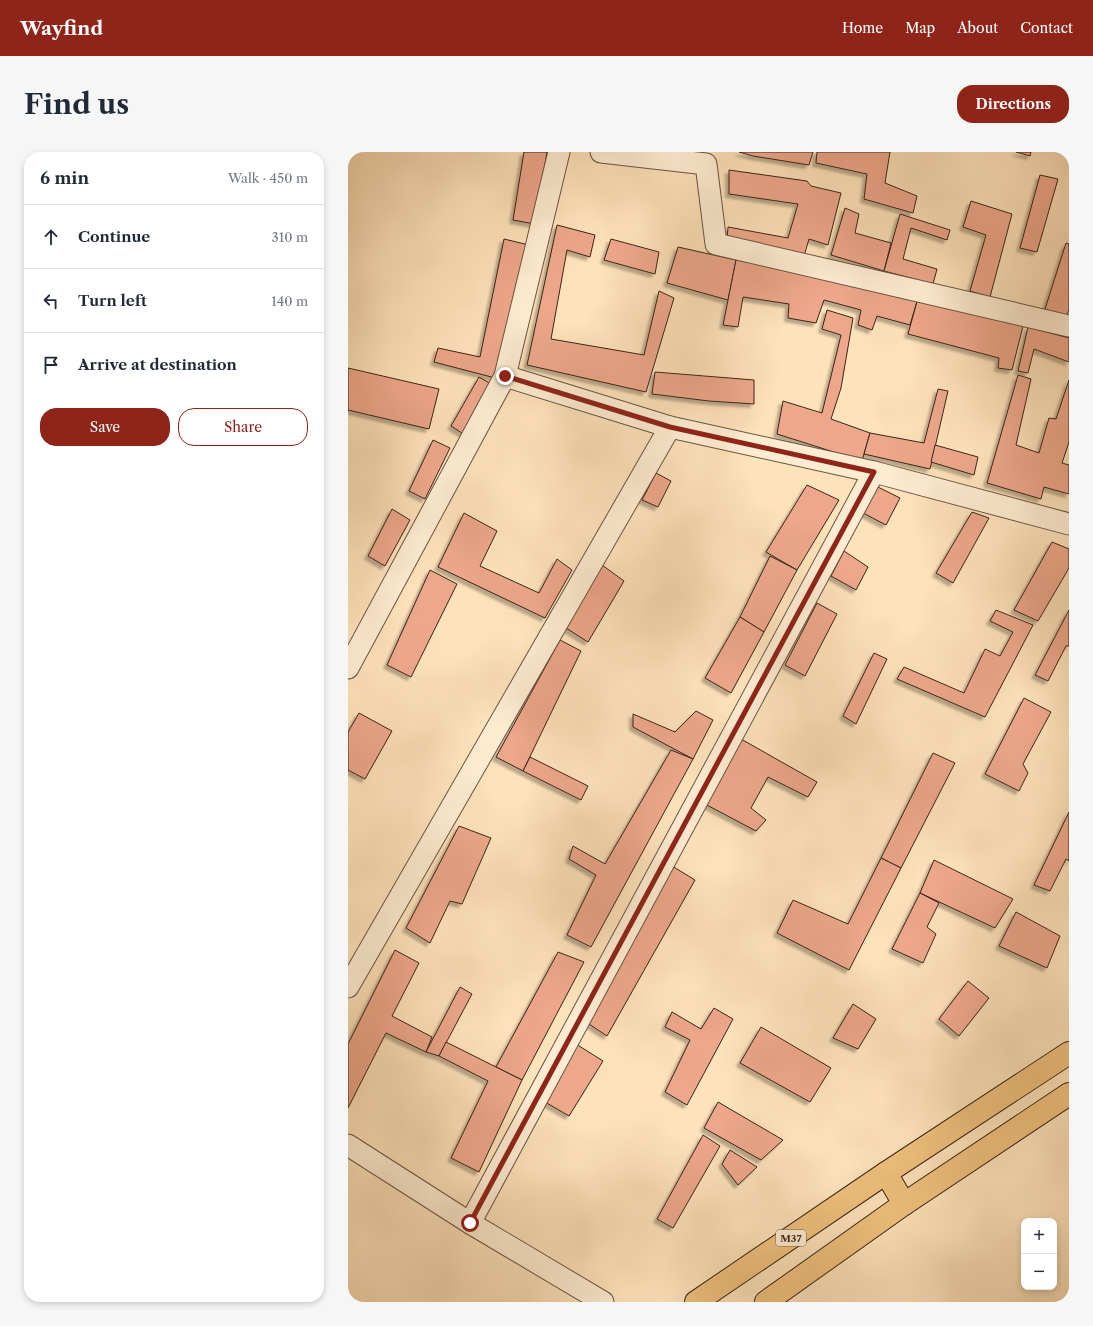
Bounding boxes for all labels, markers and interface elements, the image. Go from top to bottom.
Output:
text: Wayfind [20,17,103,40]
text: Home [842,19,883,37]
text: Map [905,19,935,37]
text: About [957,19,998,37]
text: Contact [1020,19,1073,37]
button: Directions [957,85,1069,123]
text: Find us [24,87,129,121]
text: 6 min [40,168,89,188]
text: Walk · 450 m [228,170,308,186]
icon: ahead [40,226,62,248]
text: Continue [78,227,150,246]
text: 310 m [272,229,308,245]
icon: left [40,290,62,312]
text: Turn left [78,291,147,310]
text: 140 m [271,293,308,309]
icon: arrive [40,354,62,376]
text: Arrive at destination [78,355,237,374]
route end [496,367,514,385]
button: Save [40,408,170,446]
button: Share [178,408,308,446]
route start [461,1214,479,1232]
map controls [1021,1218,1057,1290]
button: + [1021,1218,1057,1254]
road number: M37 [776,1230,806,1246]
button: − [1021,1254,1057,1290]

